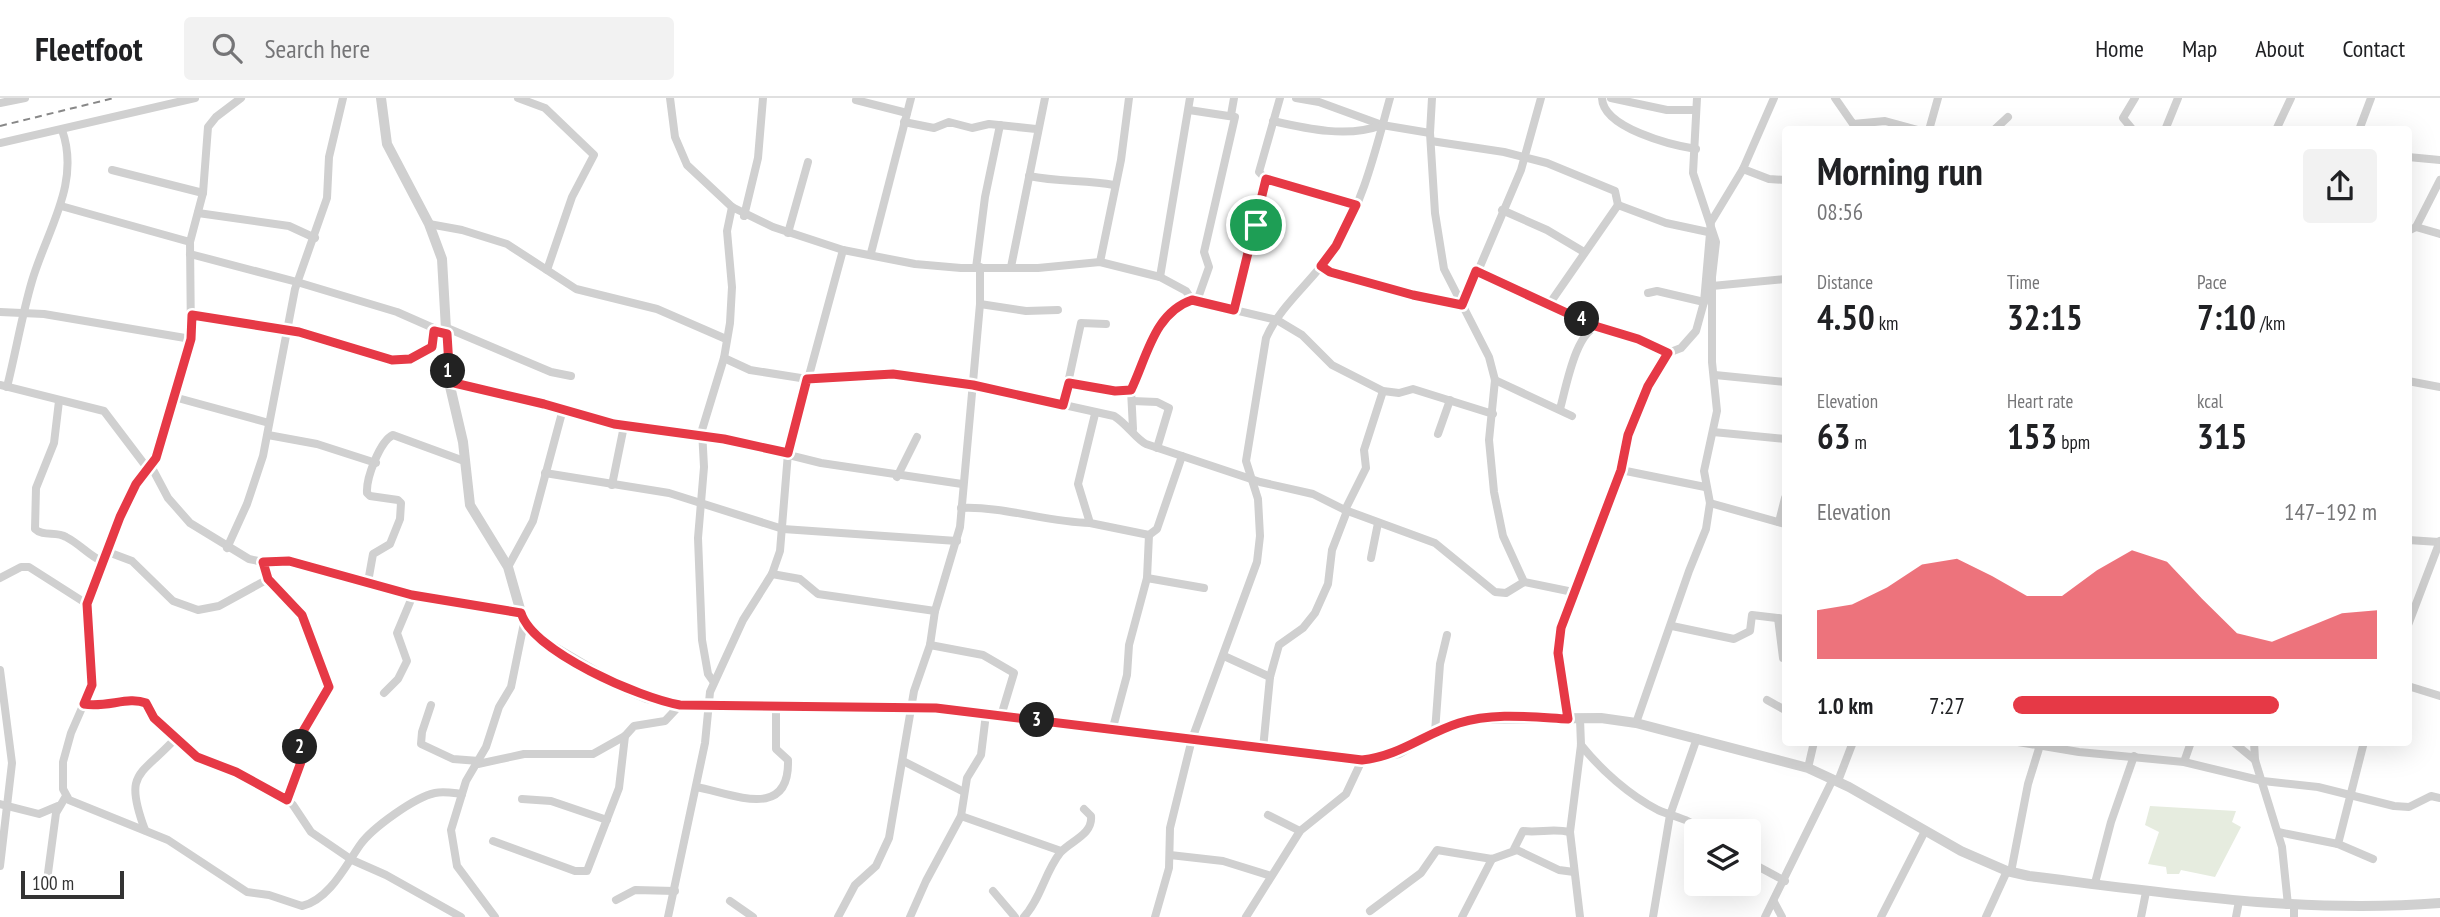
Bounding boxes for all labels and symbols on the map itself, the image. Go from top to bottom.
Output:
pin [1226,195,1286,255]
pin: 4 [1564,302,1600,336]
pin: 1 [430,354,466,388]
pin: 3 [1020,702,1054,738]
pin: 2 [282,730,318,764]
scale bar [21,868,124,900]

